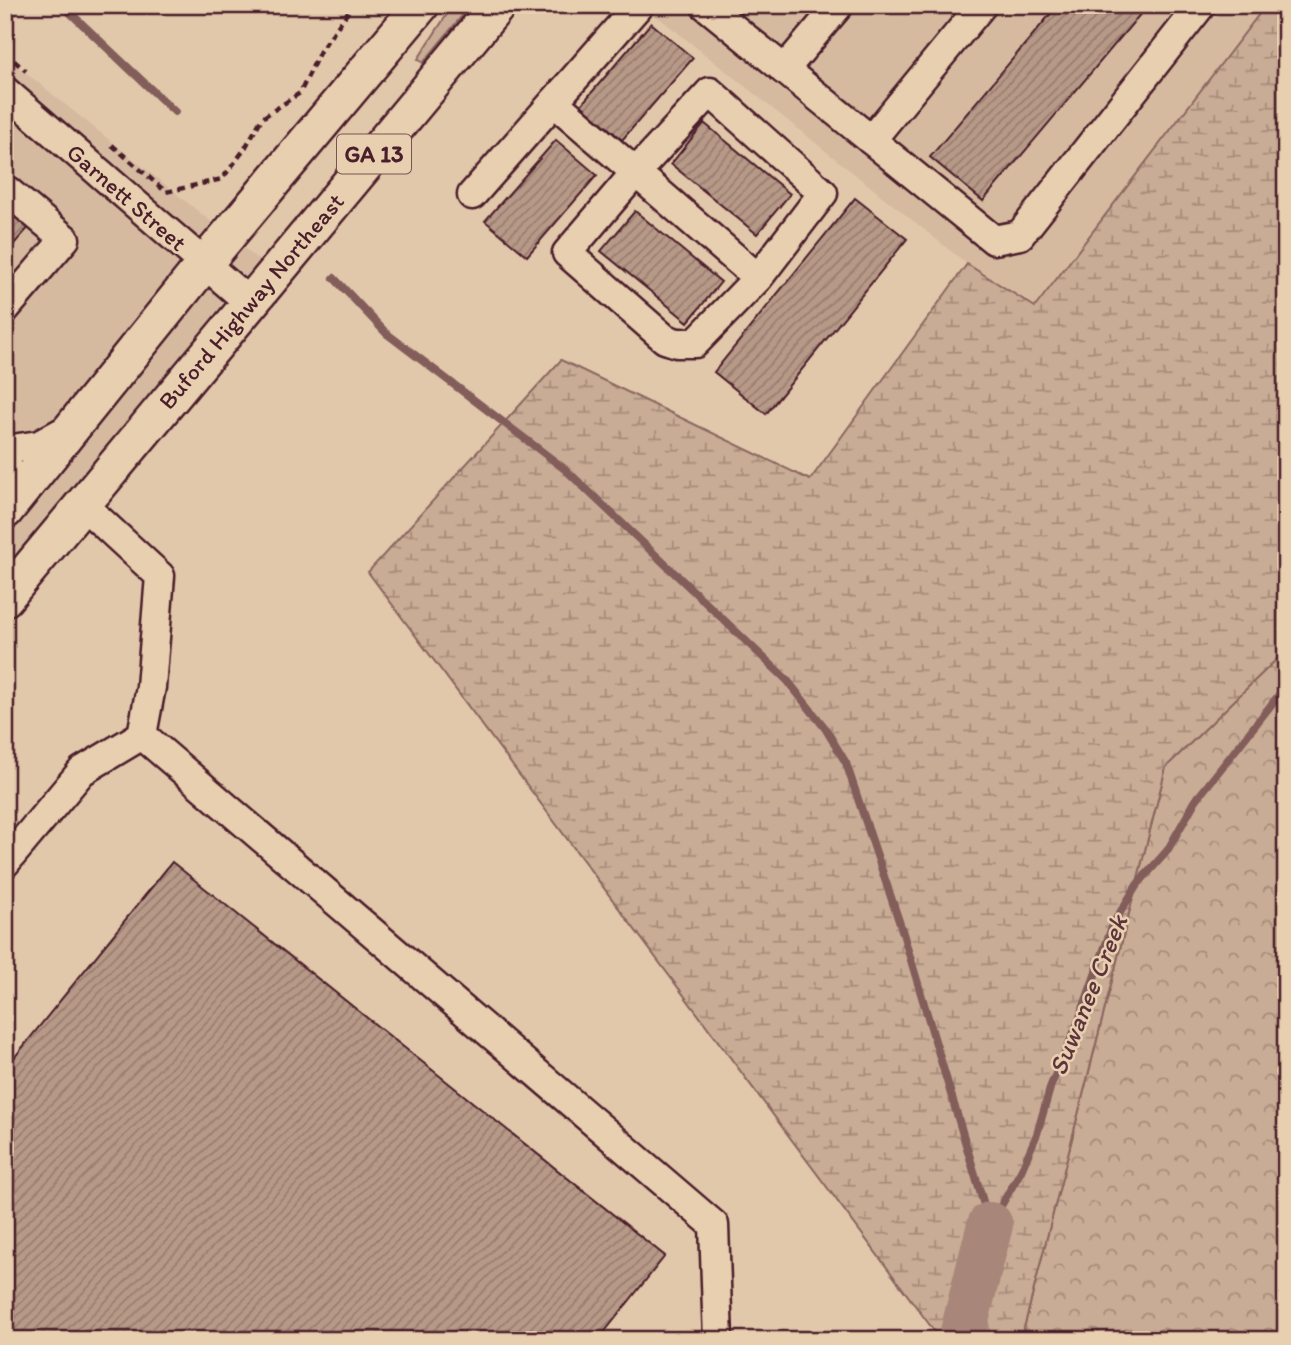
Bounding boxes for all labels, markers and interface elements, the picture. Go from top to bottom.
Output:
road number: GA 13 [337,134,411,174]
street label: Garnett Street [61,137,193,257]
street label: Buford Highway Northeast [152,187,350,415]
water label: Suwanee Creek [1041,909,1135,1080]

